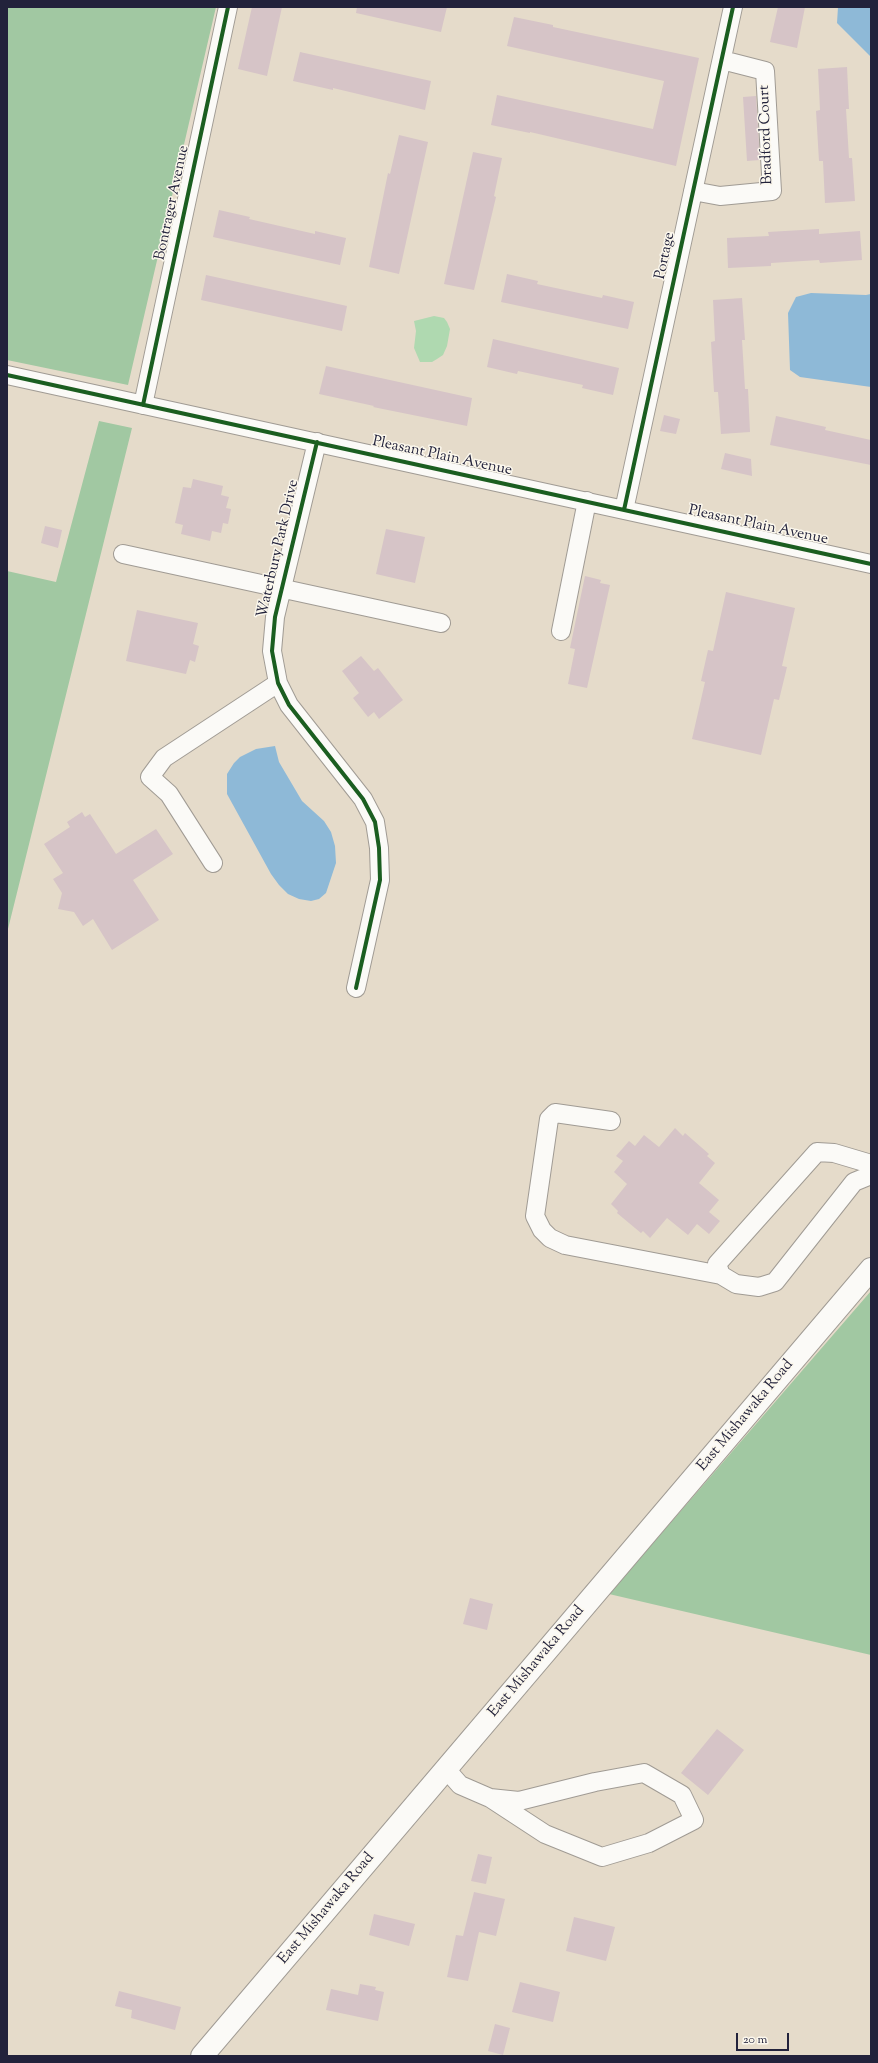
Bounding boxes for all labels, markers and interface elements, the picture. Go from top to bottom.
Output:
street label: Bradford Court [756,85,778,185]
street label: Bontrager Avenue [152,144,194,262]
street label: Portage [652,231,680,281]
street label: Pleasant Plain Avenue [371,433,513,481]
street label: Waterbury Park Drive [254,478,304,620]
street label: Pleasant Plain Avenue [687,502,829,550]
street label: East Mishawaka Road [694,1357,798,1475]
street label: East Mishawaka Road [485,1603,589,1721]
street label: East Mishawaka Road [275,1850,379,1968]
scale bar [738,2025,791,2051]
text: 20 m [743,2031,767,2049]

